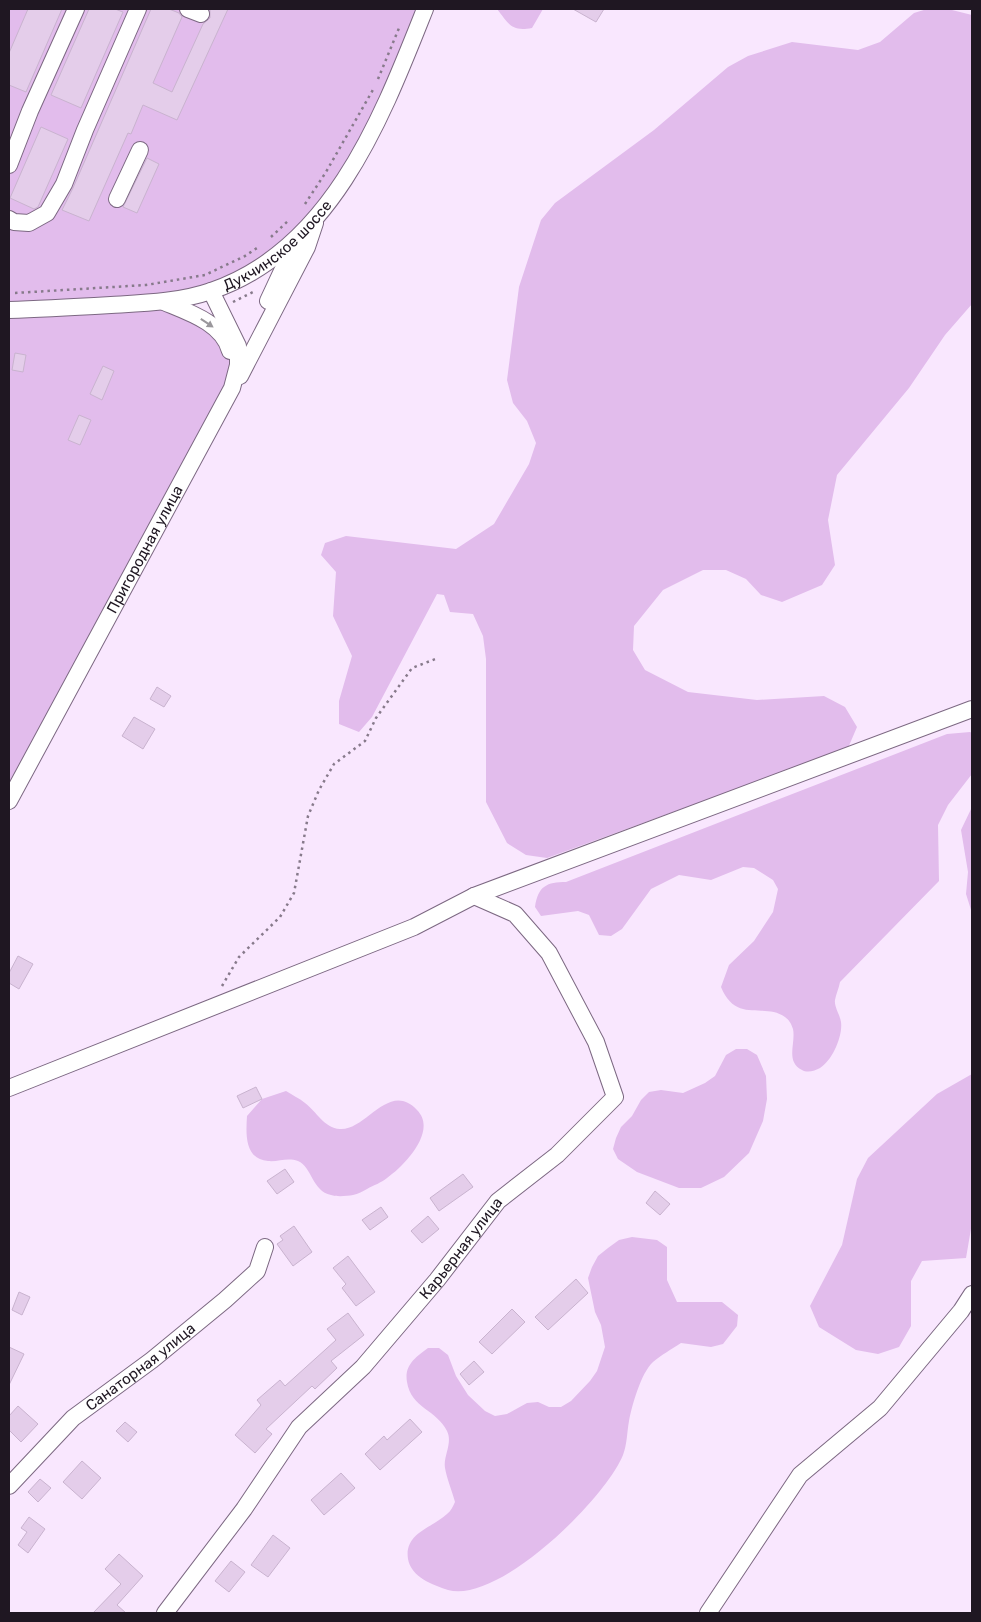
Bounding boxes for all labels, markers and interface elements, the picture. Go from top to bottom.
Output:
street label: Дукчинское шоссе [220,197,335,294]
one-way arrow [201,318,214,328]
street label: Пригородная улица [103,482,187,616]
street label: Карьерная улица [416,1194,506,1303]
street label: Санаторная улица [82,1319,199,1415]

